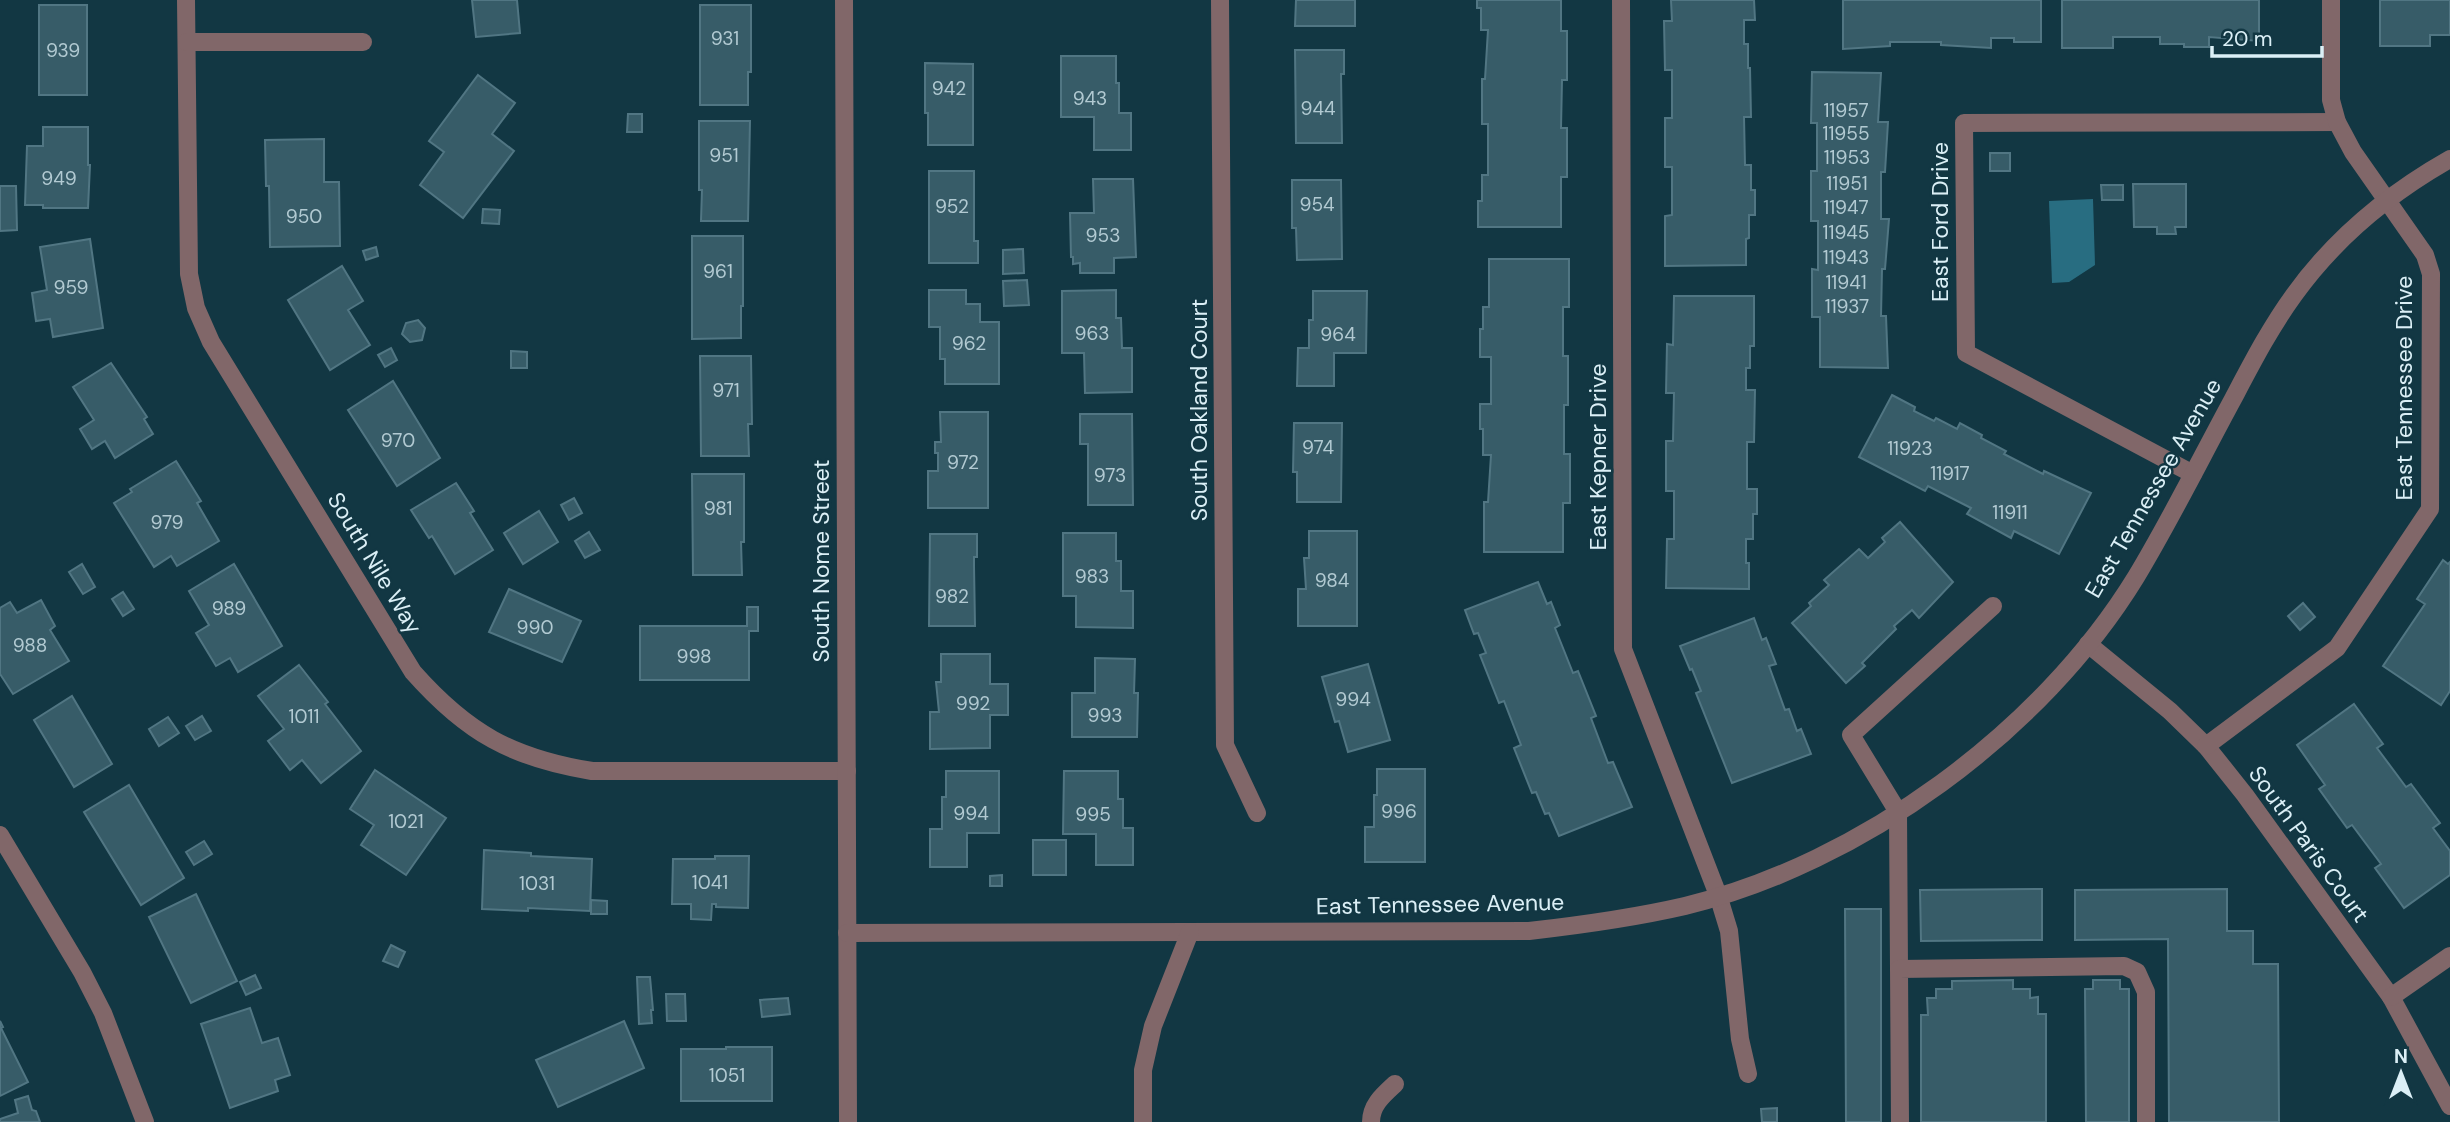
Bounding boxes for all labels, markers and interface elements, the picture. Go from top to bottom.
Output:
scale bar [2212,14,2322,58]
text: 20 m [2222,25,2273,53]
house number: 931 [711,26,739,51]
house number: 939 [46,38,80,63]
house number: 942 [932,76,966,101]
house number: 943 [1073,86,1107,111]
house number: 944 [1301,96,1336,121]
house number: 11957 [1823,98,1869,123]
house number: 11955 [1823,121,1869,146]
street label: East Ford Drive [1925,142,1955,302]
house number: 951 [709,143,739,168]
house number: 11953 [1824,145,1870,170]
house number: 949 [41,166,77,191]
house number: 11951 [1826,171,1868,196]
house number: 954 [1299,192,1335,217]
house number: 952 [935,194,969,219]
house number: 11947 [1823,195,1869,220]
house number: 950 [286,204,322,229]
house number: 11945 [1823,220,1869,245]
house number: 953 [1086,223,1120,248]
house number: 11943 [1823,245,1869,270]
house number: 961 [703,259,733,284]
house number: 11941 [1825,270,1867,295]
house number: 959 [54,275,88,300]
street label: East Tennessee Drive [2389,276,2419,500]
house number: 11937 [1825,294,1869,319]
street label: South Oakland Court [1184,299,1214,521]
house number: 963 [1074,321,1110,346]
house number: 964 [1320,322,1356,347]
house number: 962 [952,331,986,356]
street label: East Kepner Drive [1583,363,1613,551]
street label: East Tennessee Avenue [2078,373,2228,603]
house number: 971 [712,378,740,403]
house number: 970 [381,428,415,453]
house number: 974 [1302,435,1334,460]
house number: 11923 [1887,436,1933,461]
house number: 972 [947,450,979,475]
street label: South Nome Street [806,460,836,662]
house number: 11917 [1930,461,1970,486]
house number: 973 [1094,463,1126,488]
street label: South Nile Way [321,487,429,640]
house number: 981 [704,496,732,521]
house number: 11911 [1992,500,2028,525]
house number: 979 [150,510,184,535]
house number: 983 [1075,564,1109,589]
house number: 984 [1315,568,1349,593]
house number: 982 [935,584,969,609]
house number: 989 [212,596,246,621]
house number: 990 [517,615,553,640]
house number: 988 [13,633,47,658]
house number: 998 [676,644,712,669]
house number: 994 [1335,687,1371,712]
house number: 992 [956,691,990,716]
house number: 993 [1088,703,1122,728]
house number: 1011 [289,704,319,729]
street label: South Paris Court [2242,760,2376,928]
house number: 996 [1381,799,1417,824]
house number: 994 [953,801,989,826]
house number: 995 [1075,802,1111,827]
house number: 1021 [388,809,424,834]
house number: 1041 [692,870,728,895]
house number: 1031 [519,871,555,896]
street label: East Tennessee Avenue [1315,887,1565,921]
north arrow [2366,1038,2436,1108]
text: N [2394,1044,2408,1069]
house number: 1051 [709,1063,745,1088]

